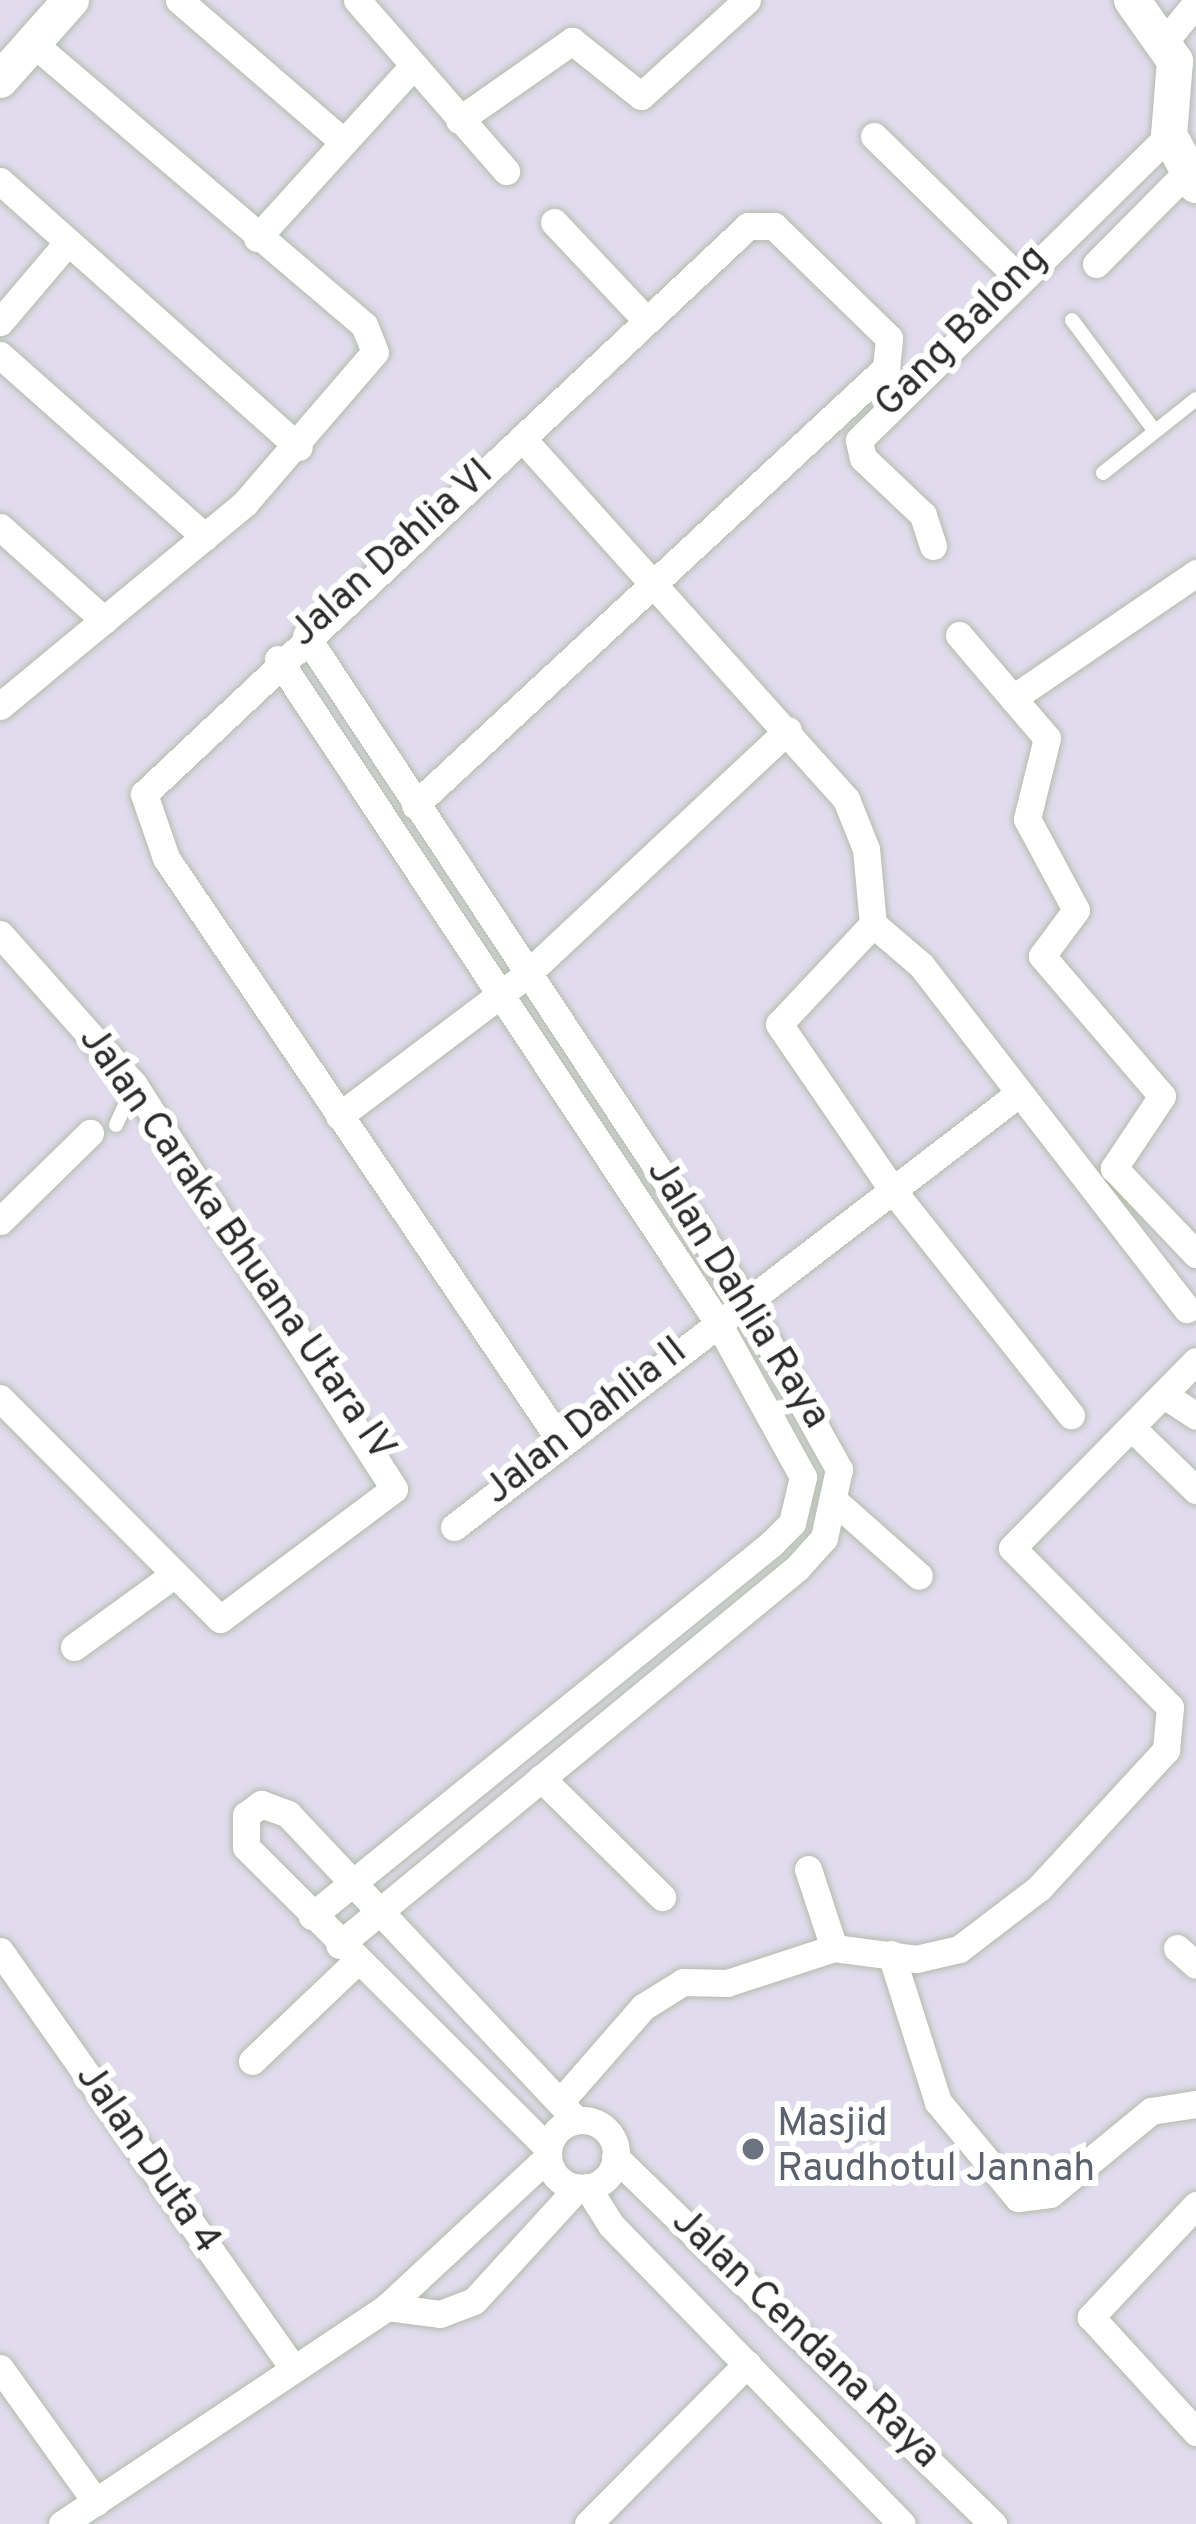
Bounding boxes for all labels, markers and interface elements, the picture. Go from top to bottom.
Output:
street label: Gang Balong [867,237,1059,429]
street label: Jalan Dahlia VI [281,451,505,659]
street label: Jalan Caraka Bhuana Utara IV [67,1019,403,1471]
street label: Jalan Dahlia Raya [634,1152,838,1438]
street label: Jalan Dahlia II [476,1329,698,1517]
street label: Jalan Duta 4 [63,2056,229,2264]
place label: Masjid Raudhotul Jannah [777,2104,1095,2195]
marker: Masjid Raudhotul Jannah [740,2136,766,2162]
street label: Jalan Cendana Raya [660,2200,948,2480]

